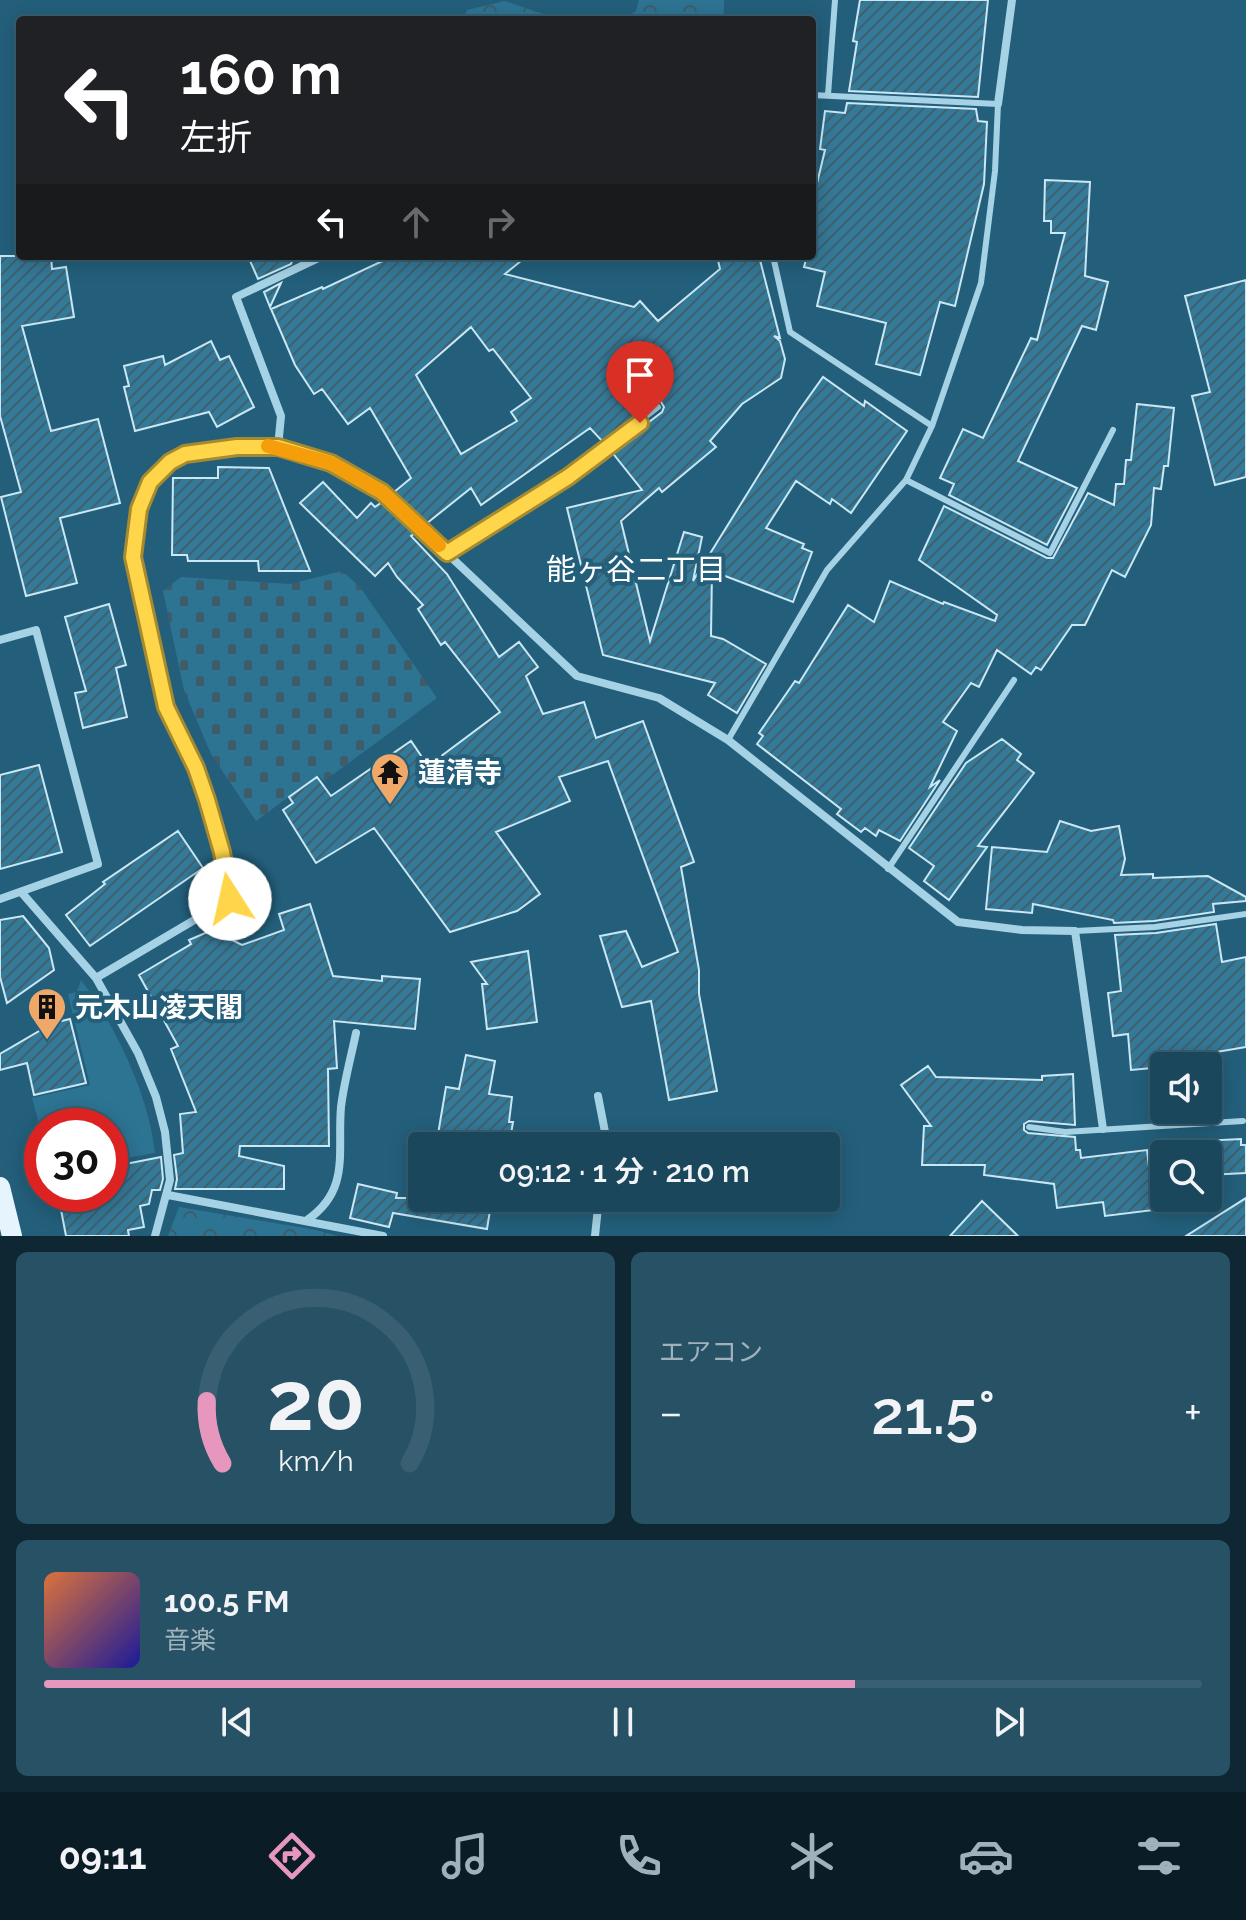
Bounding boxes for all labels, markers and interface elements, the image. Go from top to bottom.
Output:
text: 160 m [180,41,342,107]
icon: left [48,48,152,152]
text: 左折 [180,116,252,158]
icon: left [310,200,354,244]
icon: ahead [394,200,438,244]
icon: right [478,200,522,244]
pin [606,341,674,423]
icon: arrive [618,353,662,397]
district label: 能ヶ谷二丁目 [546,552,726,587]
temple icon: 蓮清寺 [369,751,411,806]
place label: 蓮清寺 [418,756,502,789]
position arrow [188,857,272,941]
building icon: 元木山凌天閣 [26,986,68,1041]
place label: 元木山凌天閣 [75,991,243,1024]
map controls [1150,1052,1222,1212]
button: sound [1150,1052,1222,1124]
speed limit sign: 30 [24,1108,128,1212]
button: search [1150,1140,1222,1212]
text: 09:12 · 1 分 · 210 m [498,1154,750,1189]
text: エアコン [659,1337,763,1367]
text: 20 [267,1352,364,1449]
text: 21.5° [871,1378,995,1448]
text: − [659,1387,683,1438]
text: + [1184,1387,1202,1438]
text: km/h [278,1444,353,1478]
text: 100.5 FM [164,1584,289,1619]
text: 音楽 [164,1625,216,1655]
icon: previous [215,1700,259,1744]
icon: pause [601,1700,645,1744]
icon: next [987,1700,1031,1744]
icon: directions [264,1828,320,1884]
icon: music [437,1828,493,1884]
icon: phone [611,1828,667,1884]
icon: climate [784,1828,840,1884]
icon: car [958,1828,1014,1884]
icon: filters [1131,1828,1187,1884]
text: 09:11 [59,1835,147,1877]

